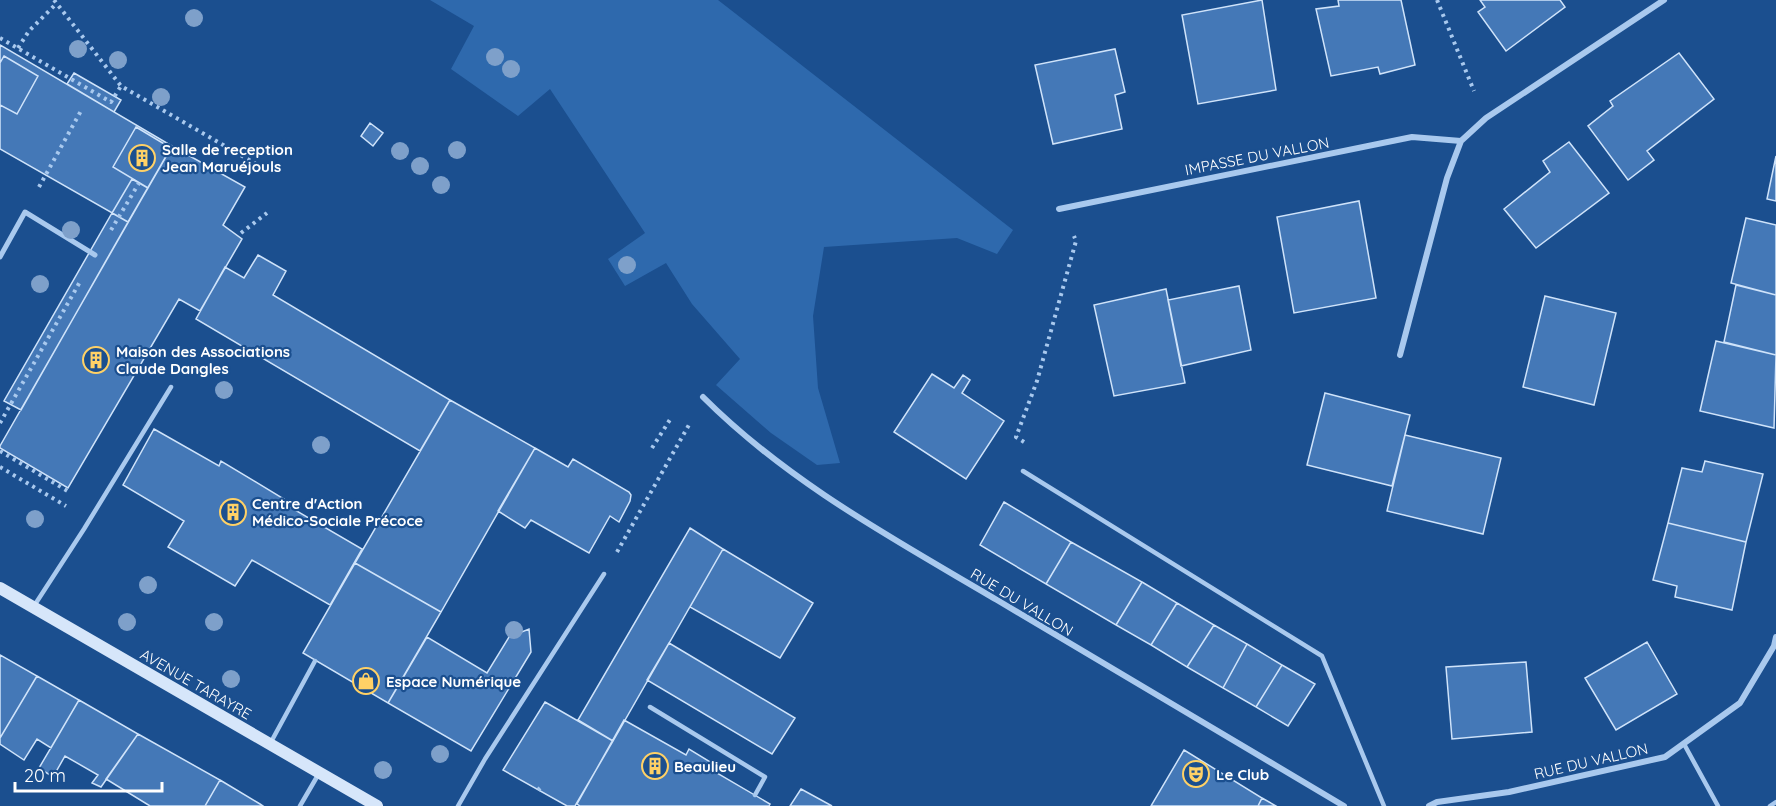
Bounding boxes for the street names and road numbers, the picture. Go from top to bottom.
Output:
street label: IMPASSE DU VALLON [1183,133,1331,179]
street label: RUE DU VALLON [967,564,1077,640]
street label: AVENUE TARAYRE [137,644,255,724]
street label: RUE DU VALLON [1532,739,1650,783]

